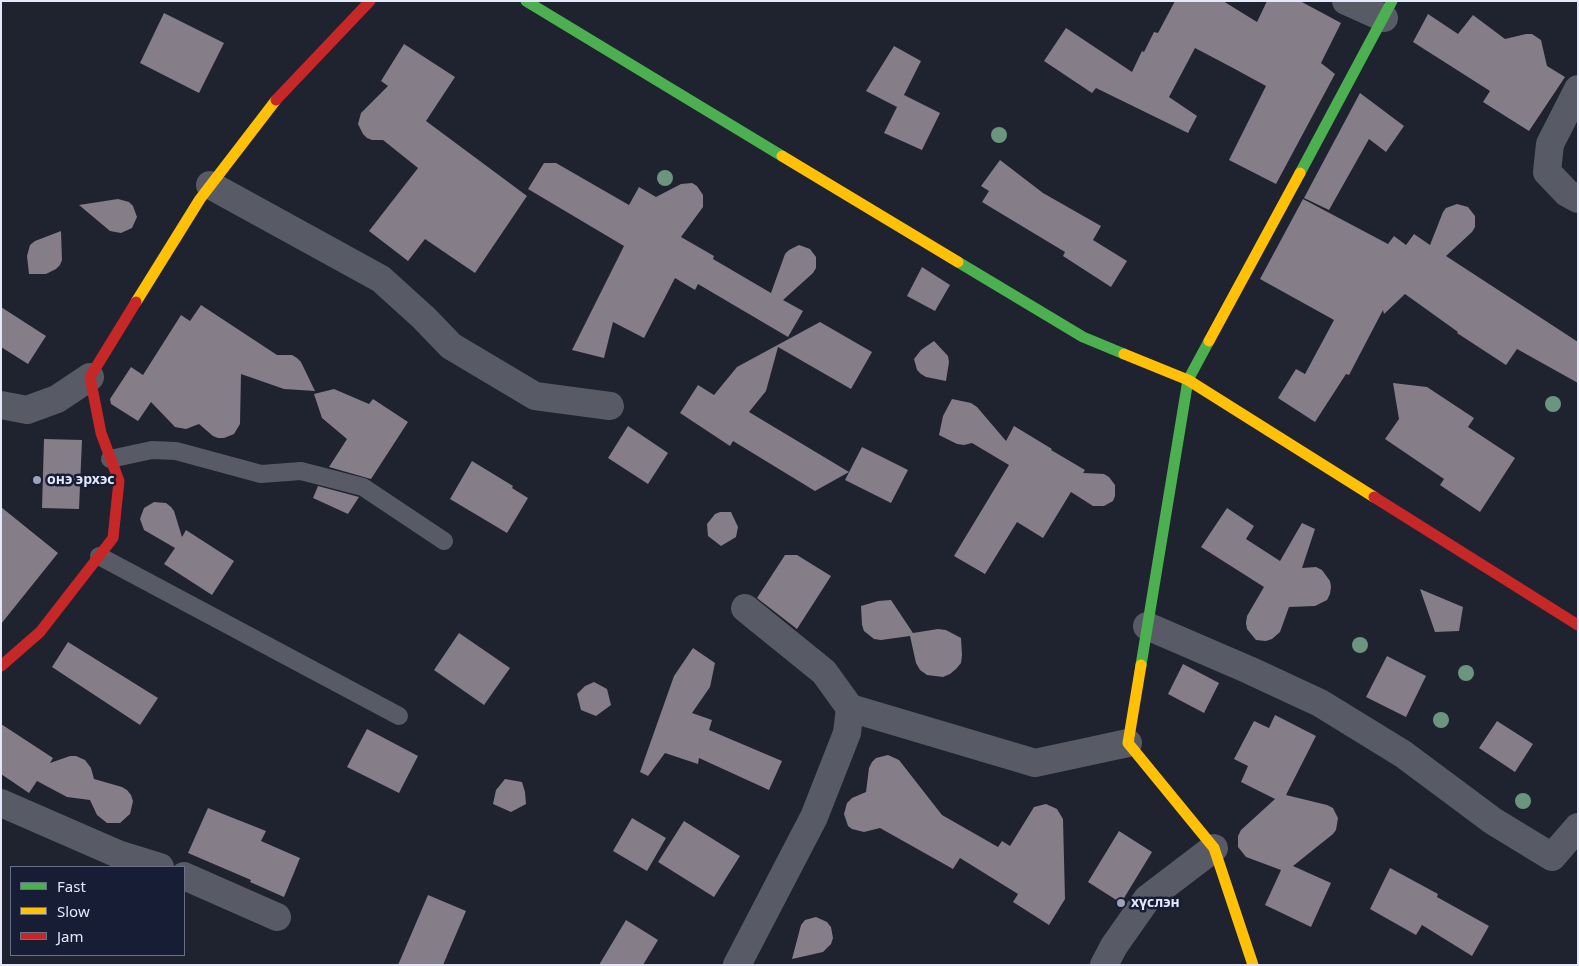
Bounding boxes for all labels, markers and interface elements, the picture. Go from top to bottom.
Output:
place label: онэ эрхэс [47,472,115,488]
marker: онэ эрхэс [31,474,43,486]
legend [10,866,185,956]
text: Fast [57,876,86,896]
place label: хүслэн [1131,895,1180,911]
marker: хүслэн [1115,897,1127,909]
text: Slow [57,901,90,921]
text: Jam [57,926,84,946]

